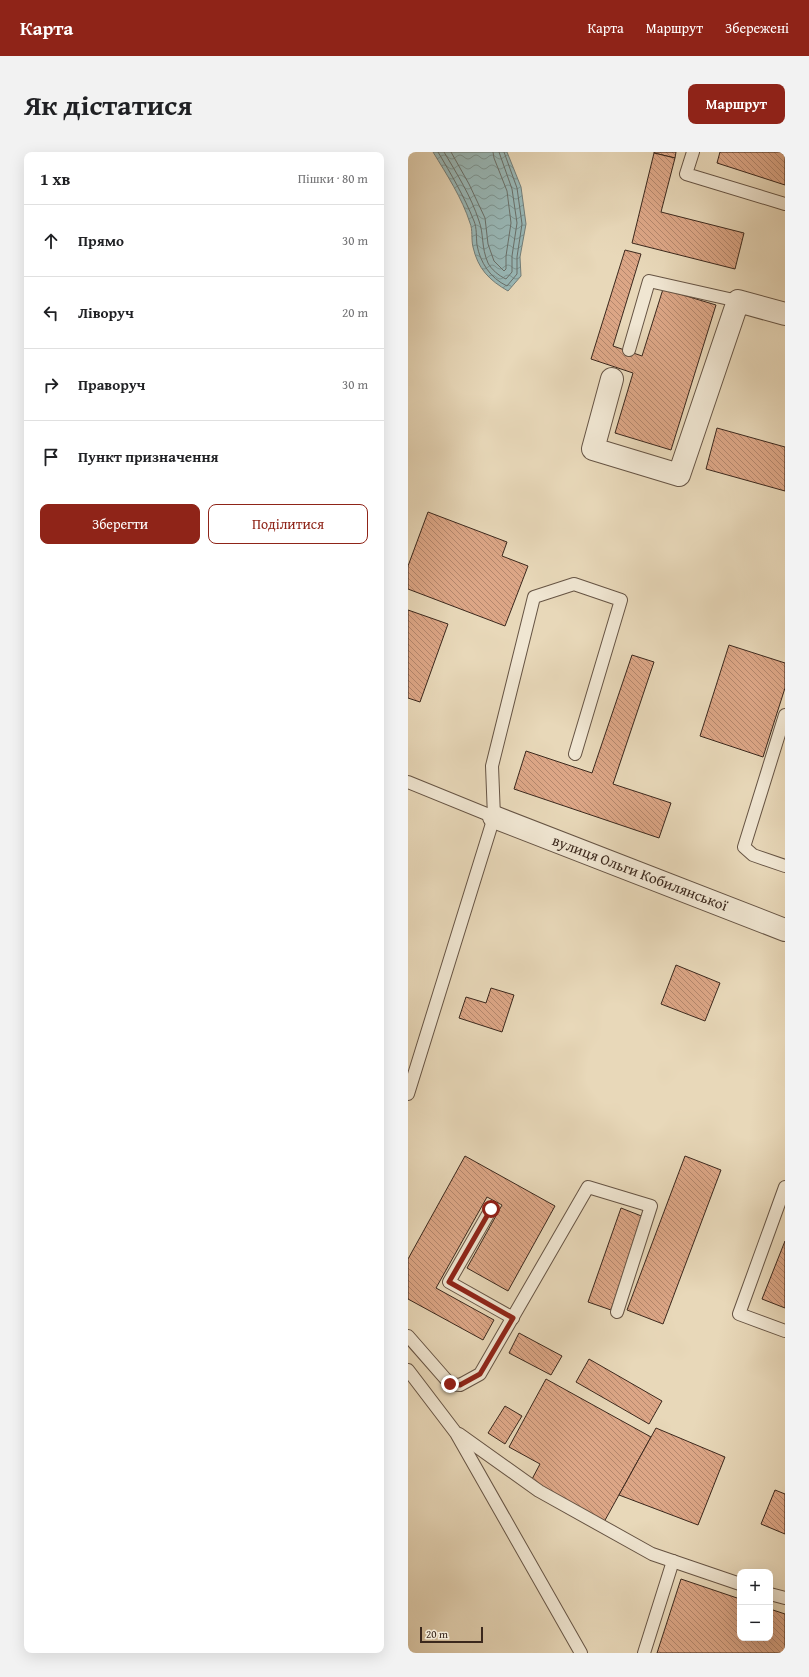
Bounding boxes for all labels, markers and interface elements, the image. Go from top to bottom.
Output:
text: Карта [20,14,73,42]
text: Карта [588,18,624,38]
text: Маршрут [646,18,703,38]
text: Збережені [725,18,789,38]
text: Як дістатися [24,84,192,125]
button: Маршрут [688,84,785,124]
text: 1 хв [40,166,70,191]
text: Пішки · 80 m [298,169,368,188]
icon: ahead [40,230,62,252]
text: Прямо [78,230,124,251]
text: 30 m [342,231,368,250]
icon: left [40,302,62,324]
text: Ліворуч [78,302,134,323]
text: 20 m [342,303,368,322]
icon: right [40,374,62,396]
text: Праворуч [78,374,145,395]
text: 30 m [342,375,368,394]
icon: arrive [40,446,62,468]
text: Пункт призначення [78,446,219,467]
button: Зберегти [40,504,200,544]
button: Поділитися [208,504,368,544]
street label: вулиця Ольги Кобилянської [549,829,731,916]
route start [482,1200,500,1218]
route end [441,1375,459,1393]
map controls [737,1569,773,1641]
button: + [737,1569,773,1605]
button: − [737,1605,773,1641]
scale bar [420,1625,483,1644]
text: 20 m [426,1626,448,1642]

